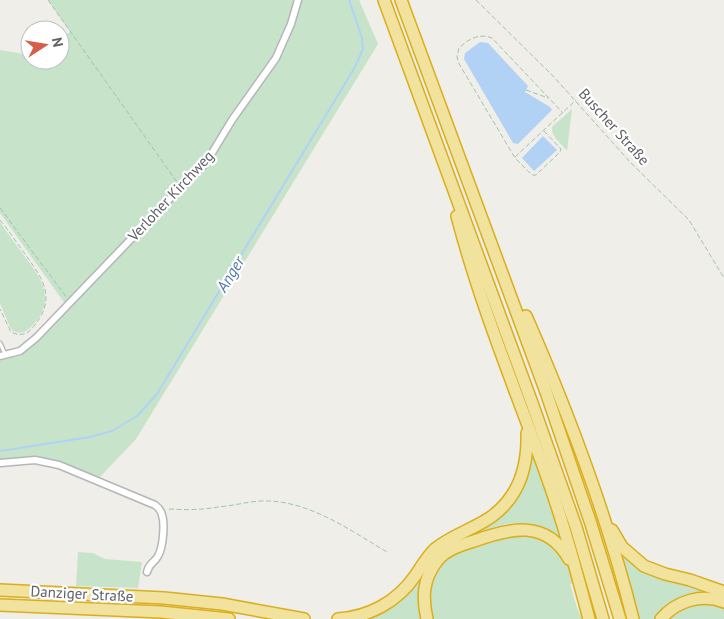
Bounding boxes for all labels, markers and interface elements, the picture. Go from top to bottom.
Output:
north arrow [20,20,70,70]
text: N [48,36,67,49]
street label: Buscher Straße [575,84,654,169]
street label: Verloher Kirchweg [123,146,218,246]
water label: Anger [211,251,249,296]
street label: Danziger Straße [30,581,134,606]

